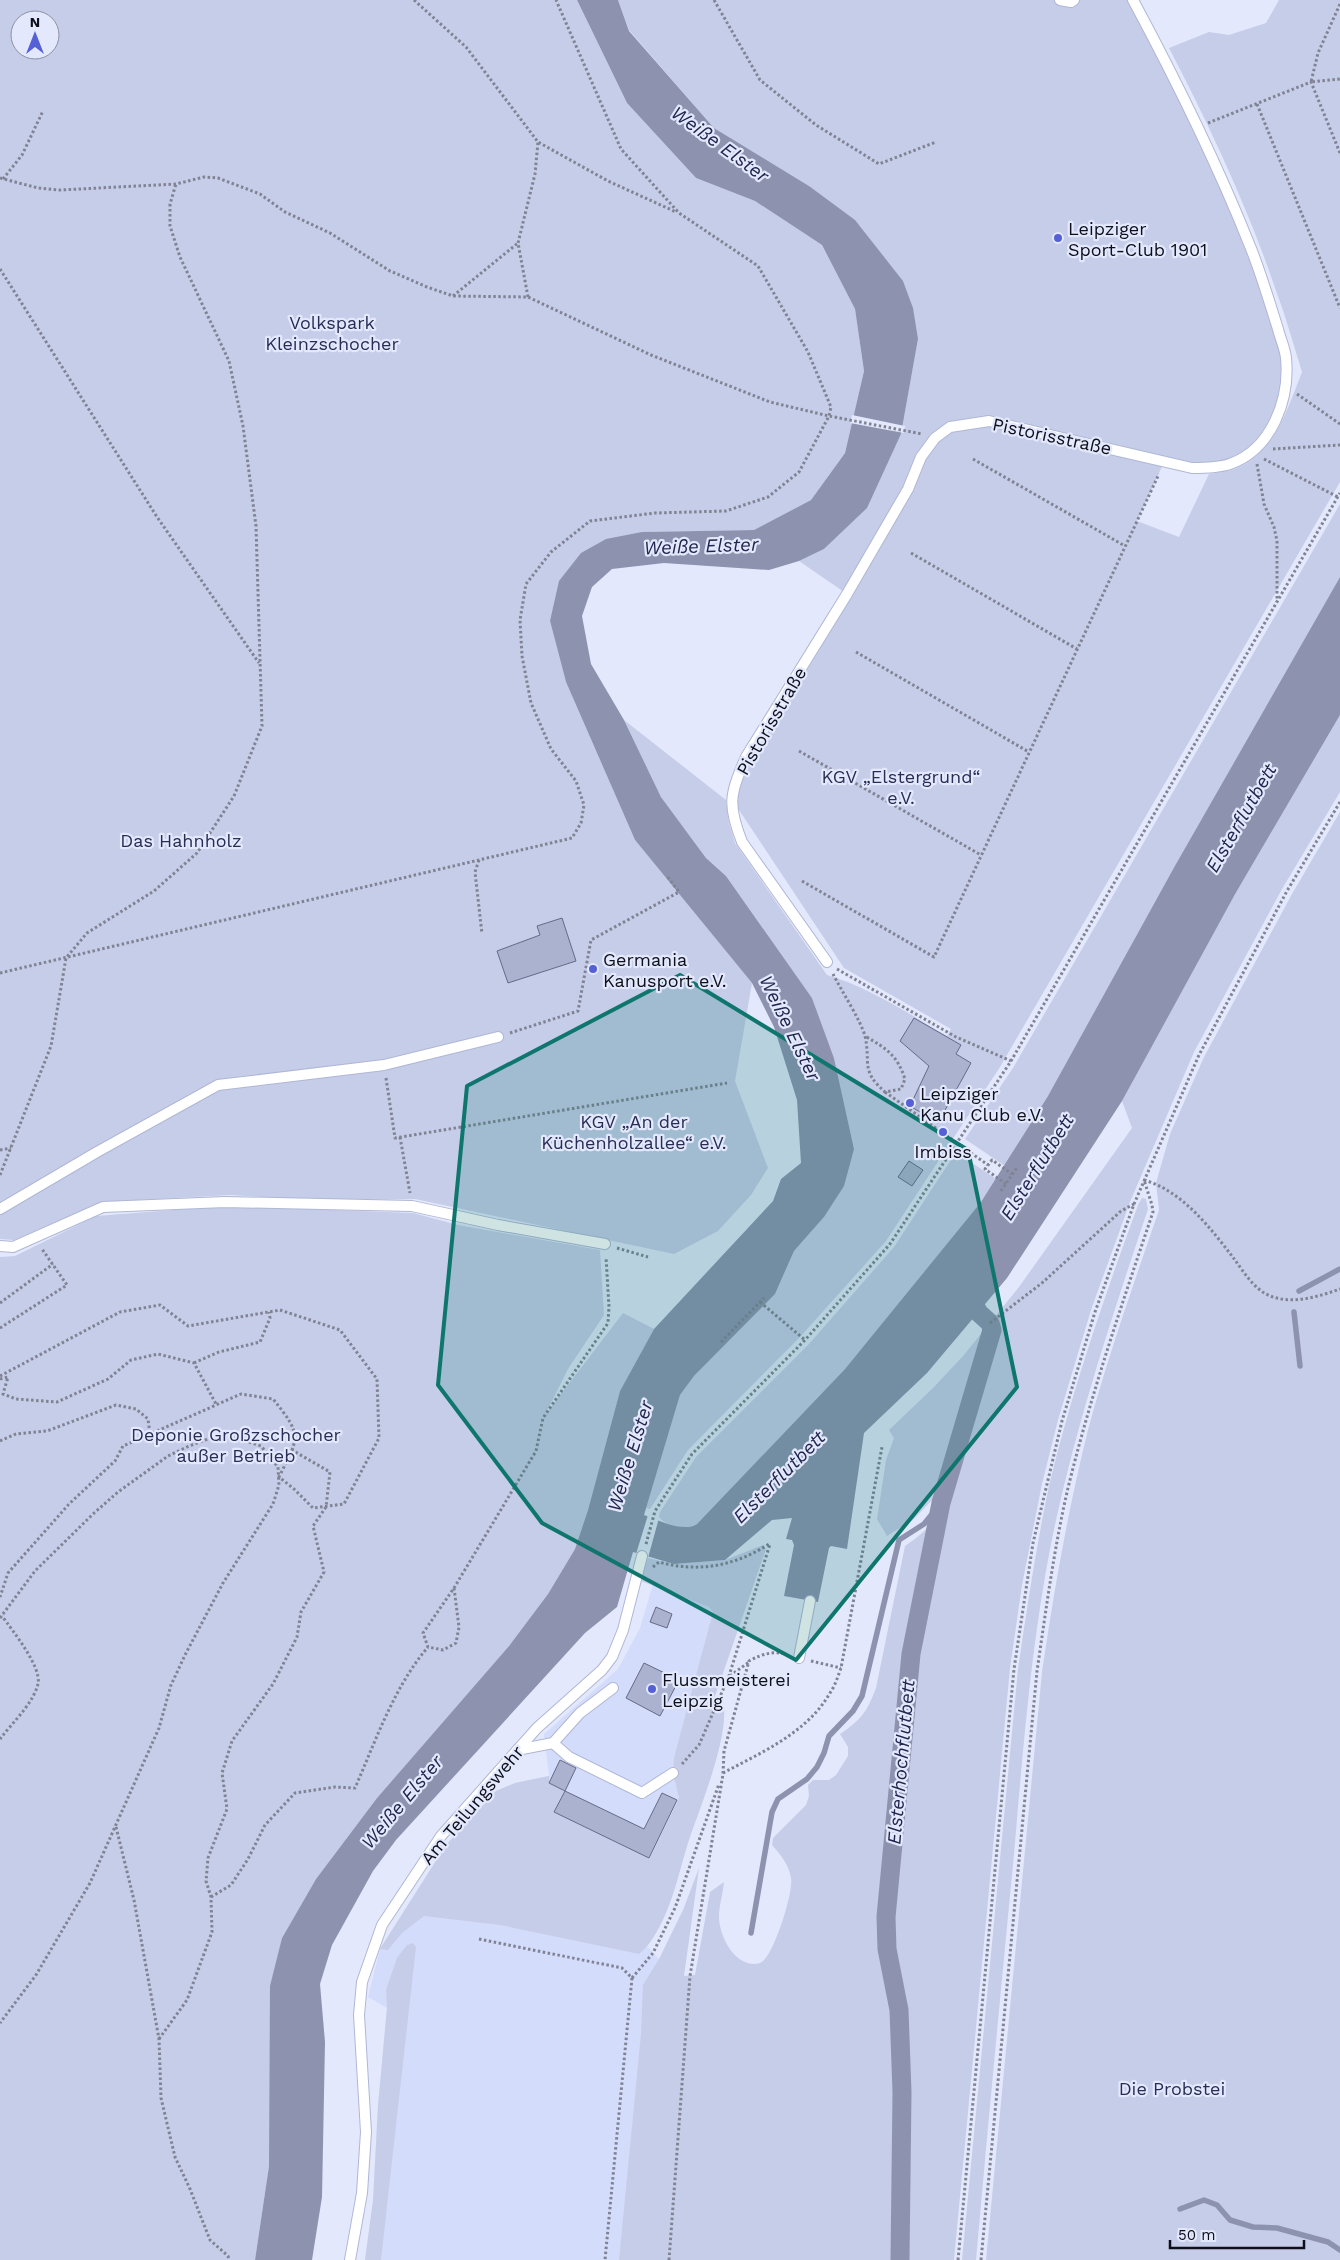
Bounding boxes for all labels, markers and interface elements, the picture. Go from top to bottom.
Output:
north arrow [10,10,60,60]
text: N [30,14,40,30]
water label: Weiße Elster [667,101,774,187]
place label: Leipziger Sport-Club 1901 [1068,218,1207,260]
marker: Leipziger Sport-Club 1901 [1052,232,1064,244]
park label: Volkspark Kleinzschocher [265,312,399,354]
street label: Pistorisstraße [991,413,1113,459]
water label: Weiße Elster [643,532,759,559]
street label: Pistorisstraße [732,663,810,779]
water label: Elsterflutbett [1201,759,1281,876]
park label: KGV „Elstergrund“ e.V. [822,766,980,808]
park label: Das Hahnholz [120,830,242,851]
place label: Germania Kanusport e.V. [603,949,726,991]
marker: Germania Kanusport e.V. [587,963,599,975]
water label: Weiße Elster [755,971,826,1085]
place label: Leipziger Kanu Club e.V. [920,1083,1044,1125]
marker: Leipziger Kanu Club e.V. [904,1097,916,1109]
water label: Elsterflutbett [995,1109,1079,1225]
park label: KGV „An der Küchenholzallee“ e.V. [541,1111,727,1153]
marker: Imbiss [937,1126,949,1138]
place label: Imbiss [914,1141,972,1162]
water label: Weiße Elster [602,1397,658,1514]
park label: Deponie Großzschocher außer Betrieb [131,1424,341,1466]
water label: Elsterflutbett [728,1426,830,1528]
place label: Flussmeisterei Leipzig [662,1669,791,1711]
water label: Elsterhochflutbett [882,1678,920,1845]
marker: Flussmeisterei Leipzig [646,1683,658,1695]
street label: Am Teilungswehr [416,1741,528,1869]
water label: Weiße Elster [356,1750,448,1853]
park label: Die Probstei [1119,2078,1225,2099]
scale bar [1170,2218,1304,2250]
text: 50 m [1178,2226,1215,2244]

